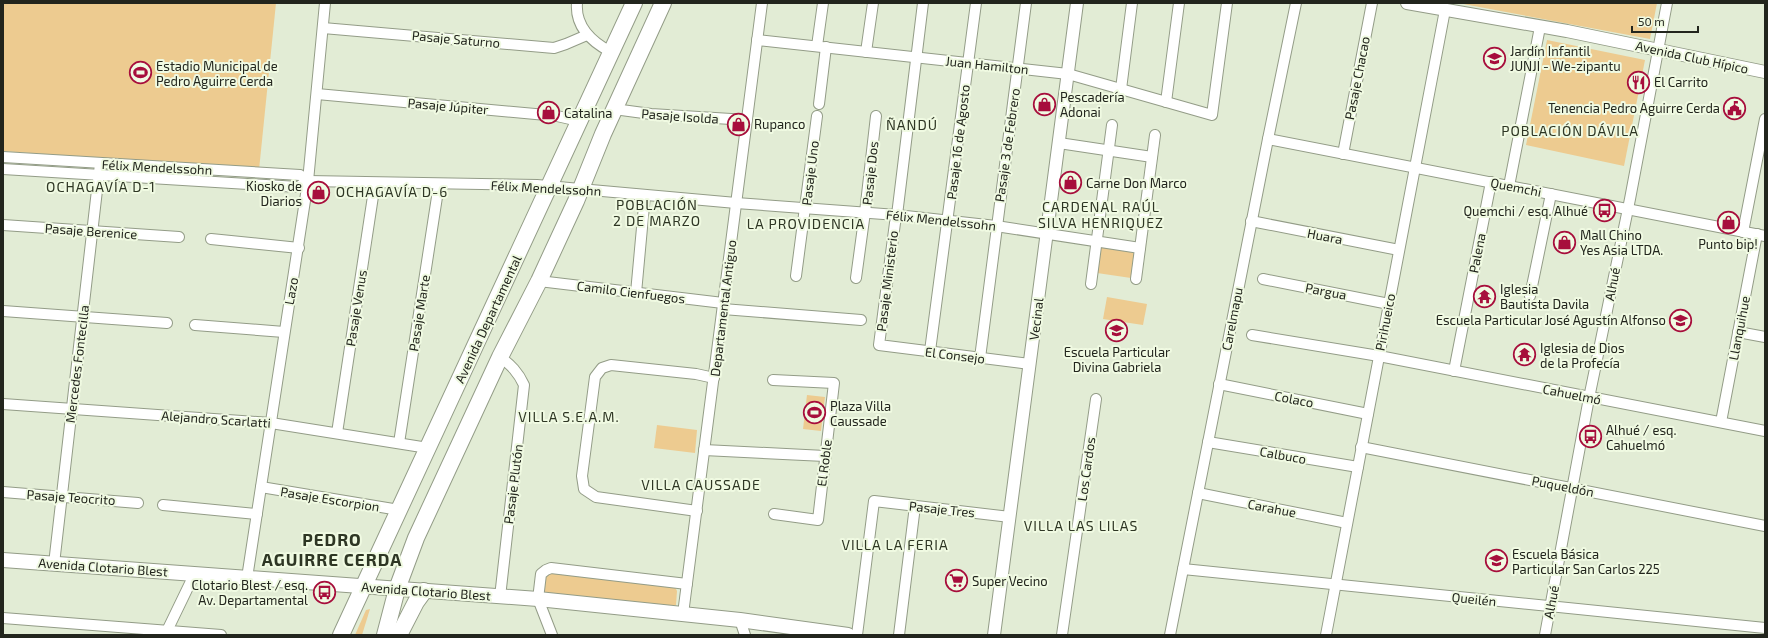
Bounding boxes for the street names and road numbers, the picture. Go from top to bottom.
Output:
street label: Pasaje Saturno [411,27,501,51]
street label: Pasaje Chacao [1341,35,1373,121]
street label: Avenida Club Hípico [1634,37,1750,77]
street label: Juan Hamilton [945,53,1029,77]
street label: Pasaje 16 de Agosto [943,84,973,200]
street label: Pasaje 3 de Febrero [991,87,1023,203]
street label: Pasaje Júpiter [407,94,489,118]
street label: Pasaje Isolda [641,105,719,127]
street label: Pasaje Uno [798,140,822,206]
street label: Pasaje Dos [859,140,881,206]
street label: Félix Mendelssohn [101,156,213,178]
street label: Quemchi [1489,174,1543,200]
street label: Félix Mendelssohn [490,177,602,199]
street label: Félix Mendelssohn [885,206,997,234]
street label: Pasaje Berenice [44,220,138,242]
street label: Huara [1306,225,1344,247]
street label: Pasaje Ministerio [873,230,901,332]
street label: Palena [1465,232,1489,274]
street label: Departamental Antiguo [707,239,739,377]
street label: Avenida Departamental [451,252,525,386]
street label: Alhué [1601,266,1623,302]
street label: Pasaje Venus [342,269,370,347]
street label: Pasaje Marte [405,274,433,352]
street label: Lazo [281,276,301,306]
street label: Camilo Cienfuegos [576,277,686,307]
street label: Pargua [1304,279,1348,303]
street label: Carelmapu [1218,286,1246,352]
street label: Pirihueico [1372,292,1398,352]
street label: Llanquihue [1725,294,1753,362]
street label: Vecinal [1025,297,1047,341]
street label: Mercedes Fontecilla [62,304,92,424]
street label: El Consejo [924,343,986,367]
street label: Cahuelmó [1541,381,1603,407]
street label: Colaco [1273,387,1315,411]
street label: Alejandro Scarlatti [161,407,271,431]
street label: Los Cardos [1074,436,1098,502]
street label: El Roble [813,439,835,487]
street label: Pasaje Plutón [500,443,526,525]
street label: Calbuco [1259,443,1307,467]
street label: Puqueldón [1530,472,1596,500]
street label: Pasaje Escorpion [279,483,381,515]
street label: Pasaje Teocrito [26,486,116,508]
street label: Carahue [1247,495,1298,521]
street label: Pasaje Tres [908,498,976,520]
street label: Avenida Clotario Blest [38,554,168,580]
street label: Avenida Clotario Blest [361,578,491,604]
street label: Alhué [1540,584,1562,620]
street label: Queilén [1451,589,1497,609]

